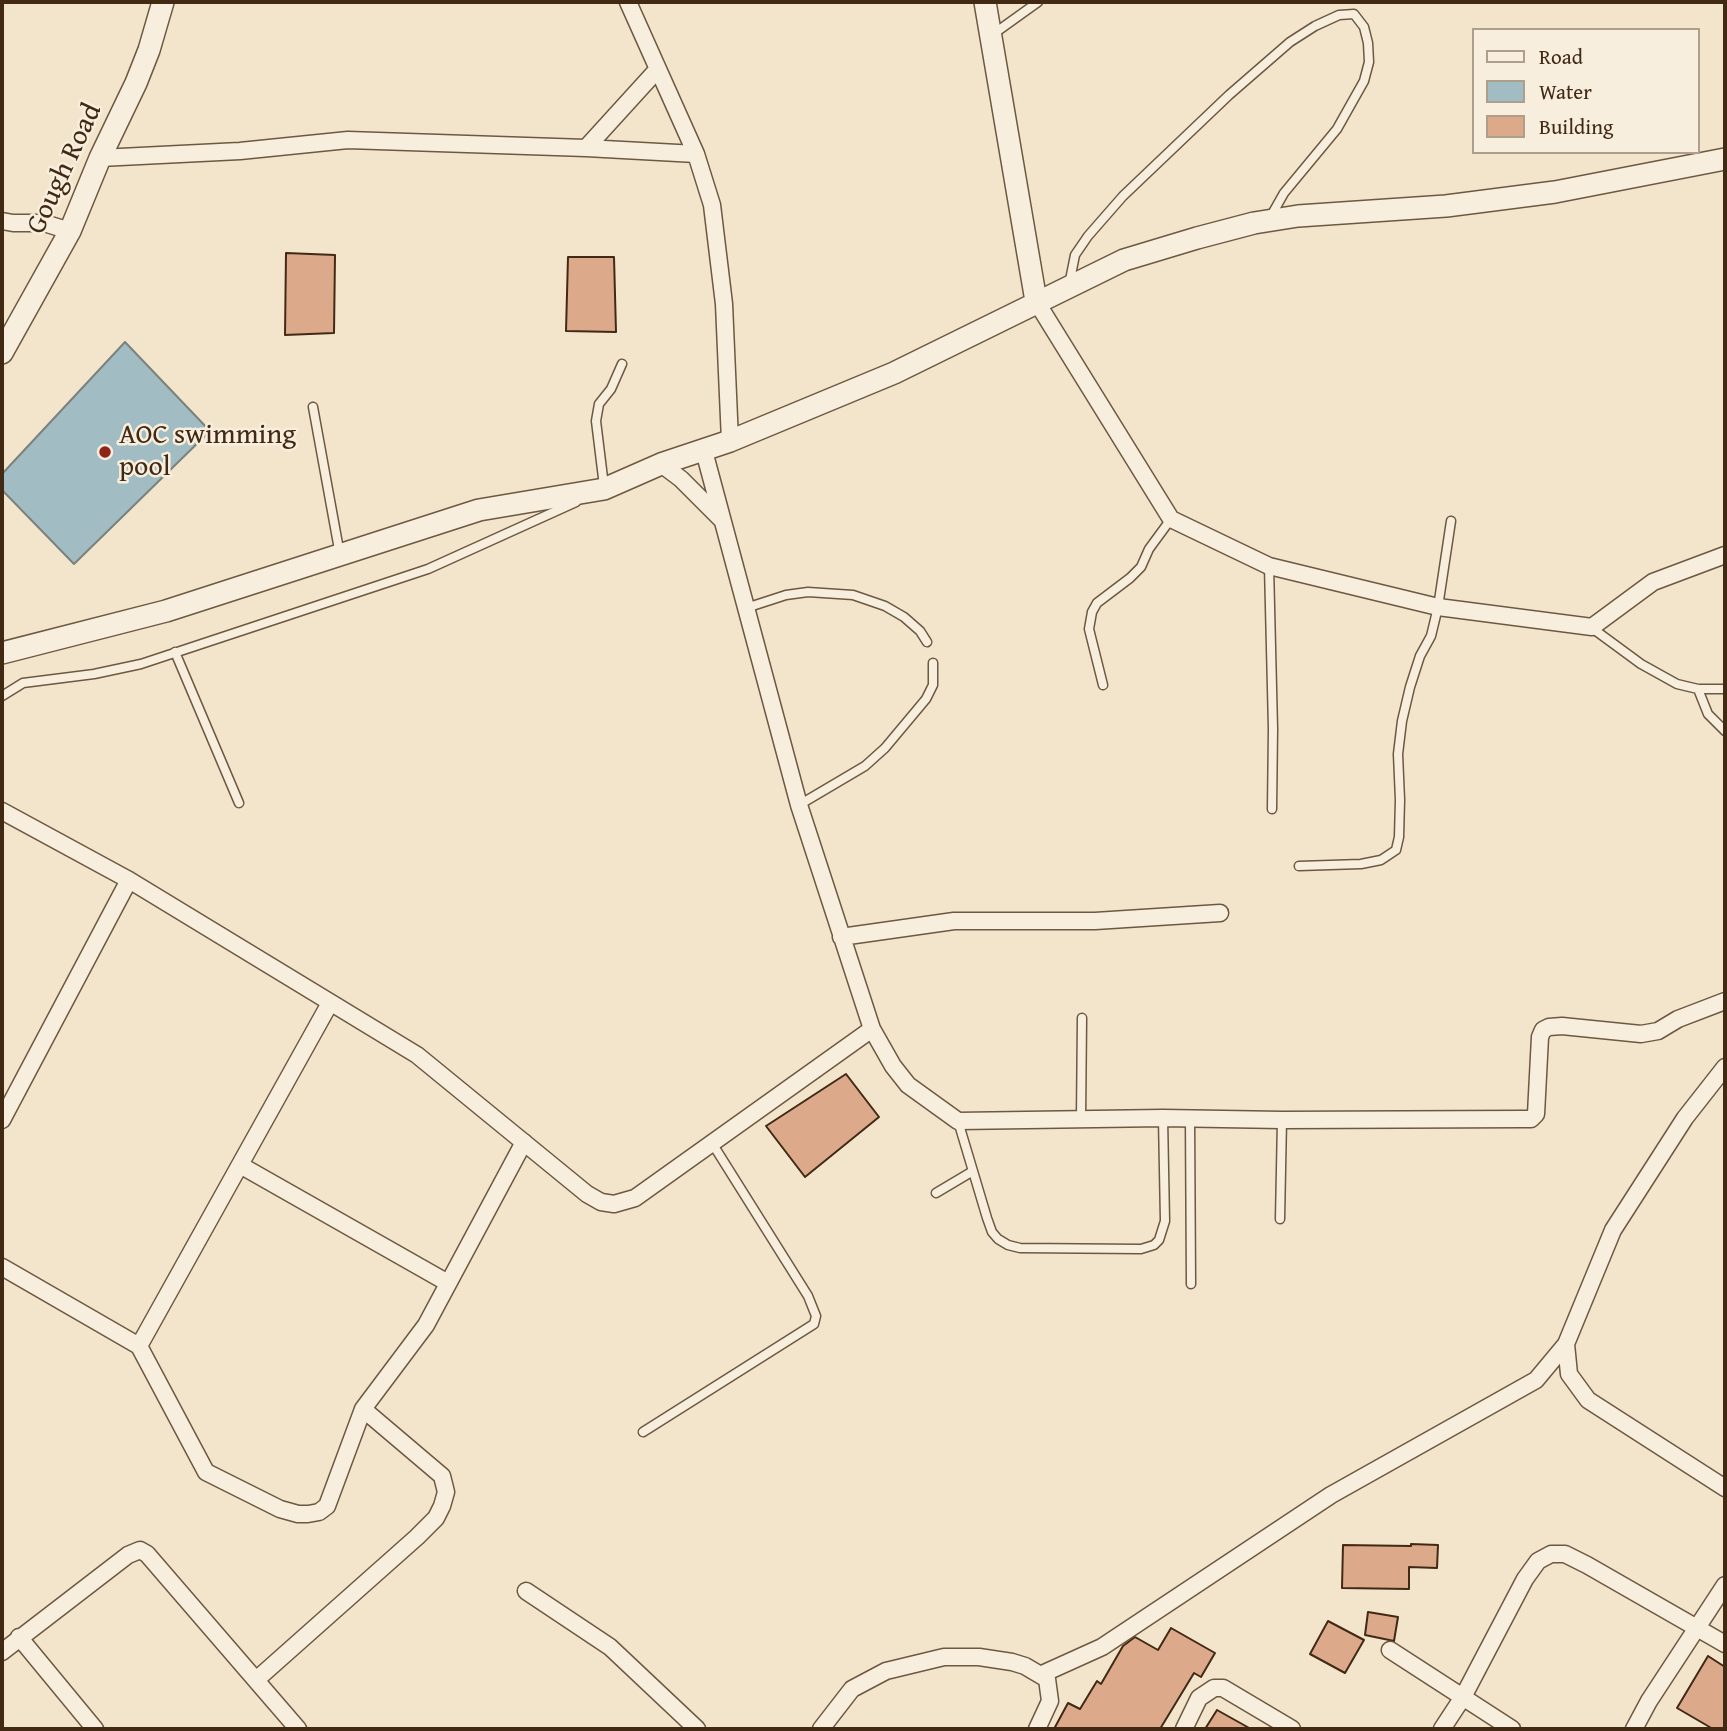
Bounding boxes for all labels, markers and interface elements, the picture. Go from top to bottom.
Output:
legend [1472,28,1699,154]
text: Road [1539,41,1583,72]
text: Water [1539,76,1592,107]
street label: Gough Road [20,98,110,240]
text: Building [1539,111,1613,142]
place label: AOC swimming pool [119,419,296,485]
marker: AOC swimming pool [97,444,113,460]

